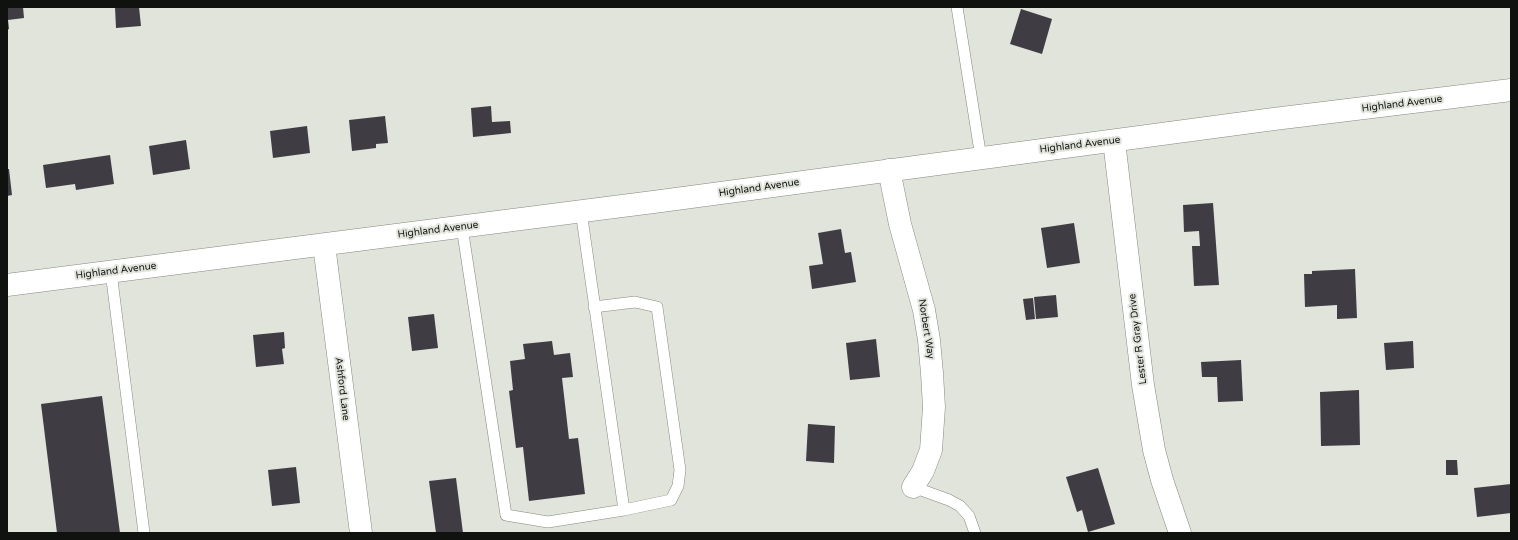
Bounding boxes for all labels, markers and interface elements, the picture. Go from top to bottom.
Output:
street label: Highland Avenue [1361,93,1443,115]
street label: Highland Avenue [1039,134,1121,156]
street label: Highland Avenue [718,176,800,200]
street label: Highland Avenue [397,219,479,241]
street label: Highland Avenue [75,260,157,282]
street label: Lester R Gray Drive [1126,293,1150,385]
street label: Norbert Way [915,298,937,360]
street label: Ashford Lane [332,357,352,421]

